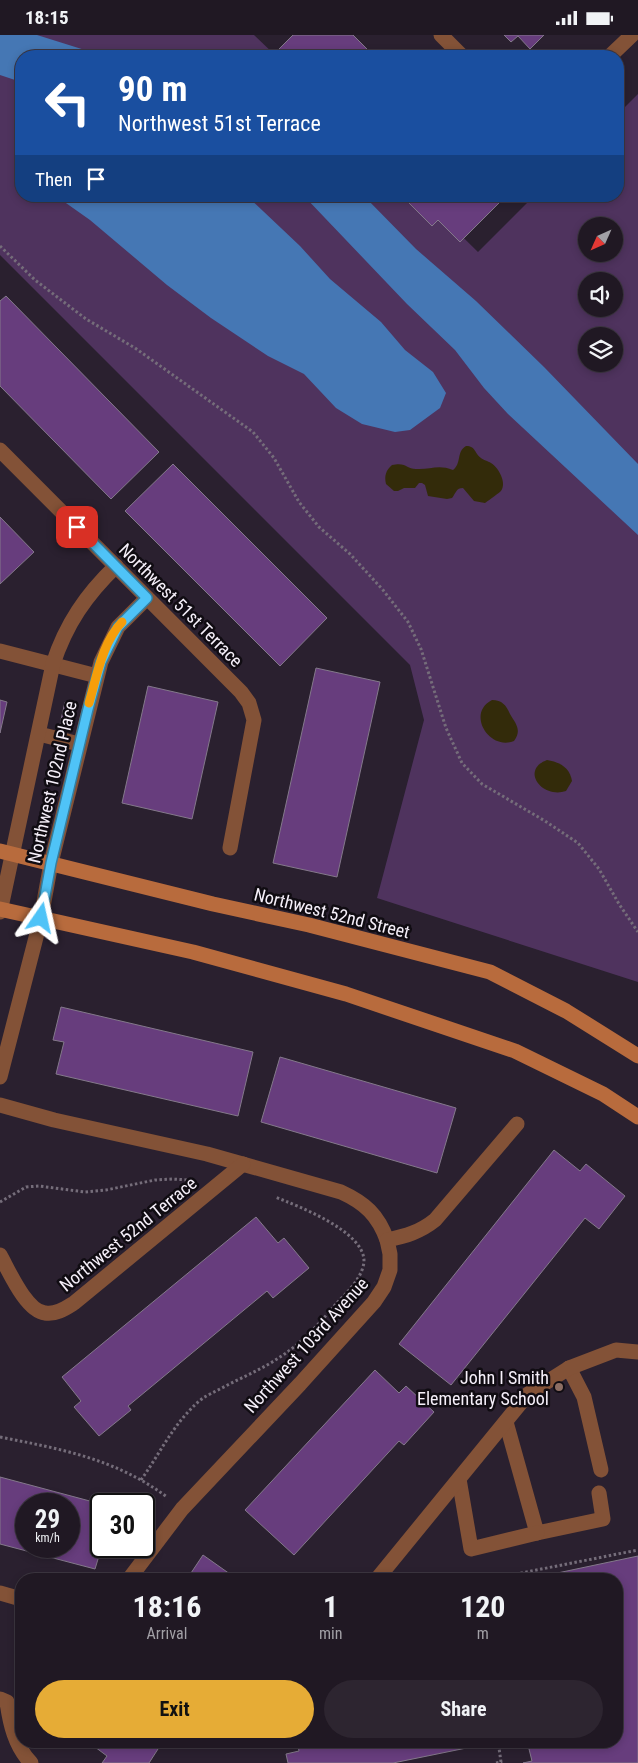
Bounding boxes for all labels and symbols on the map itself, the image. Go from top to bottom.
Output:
north arrow [578,217,622,263]
pin [56,506,98,548]
street label: Northwest 51st Terrace [115,539,247,671]
street label: Northwest 102nd Place [23,699,81,865]
street label: Northwest 52nd Street [252,883,412,943]
position arrow [14,891,66,943]
street label: Northwest 52nd Terrace [55,1172,201,1296]
street label: Northwest 103rd Avenue [240,1273,372,1417]
place label: John I Smith Elementary School [417,1367,549,1409]
marker: John I Smith Elementary School [553,1381,565,1393]
speed limit sign: 30 [90,1493,155,1558]

